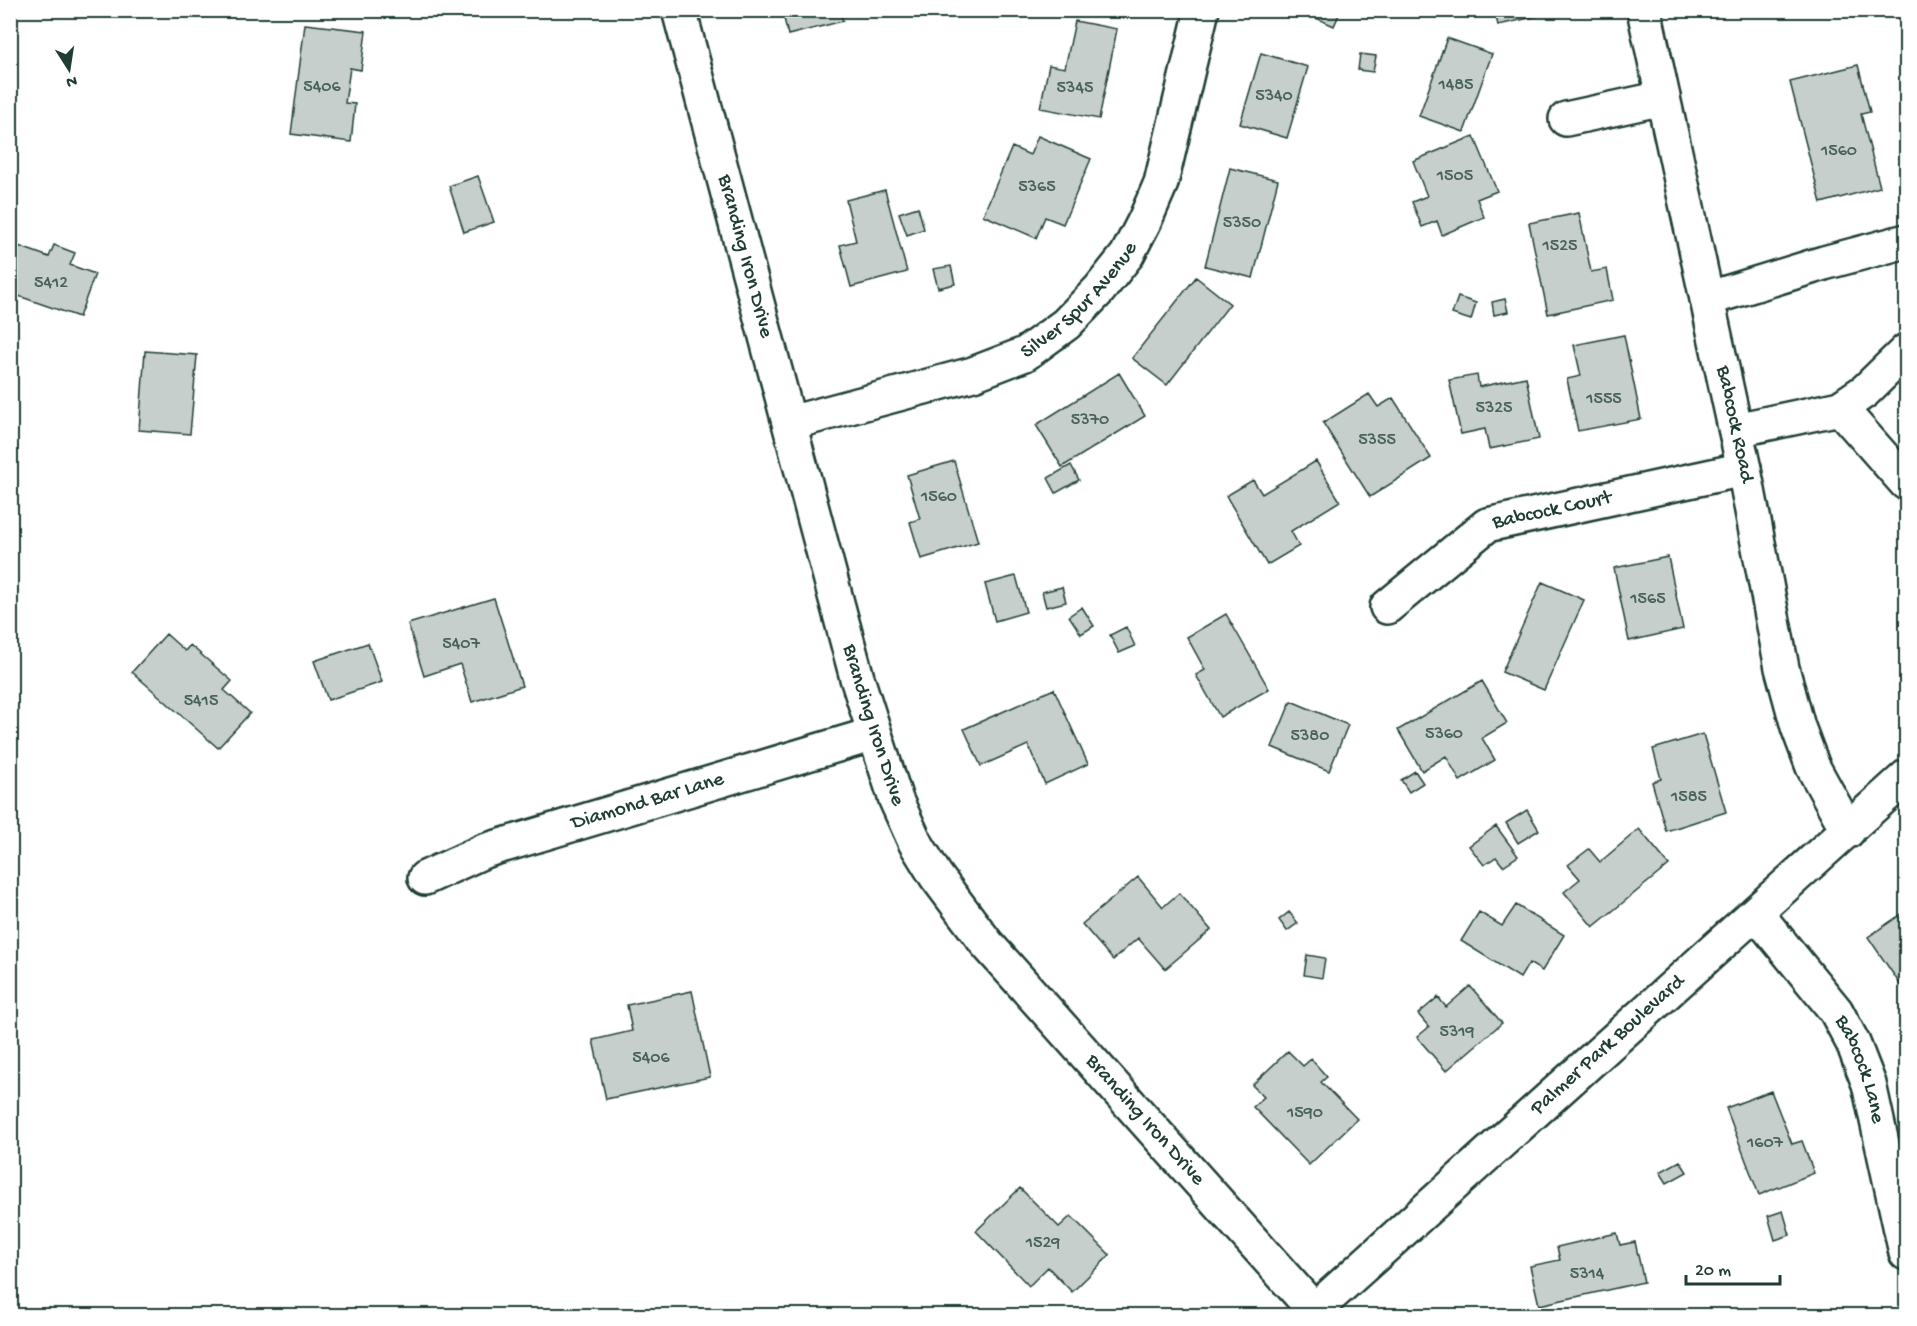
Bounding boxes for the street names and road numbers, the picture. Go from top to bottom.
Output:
street label: Branding Iron Drive [711,171,779,342]
street label: Silver Spur Avenue [1016,237,1144,365]
street label: Babcock Road [1709,363,1759,486]
street label: Babcock Court [1489,485,1616,536]
street label: Branding Iron Drive [836,641,910,811]
street label: Diamond Bar Lane [567,767,728,837]
street label: Palmer Park Boulevard [1525,969,1692,1122]
street label: Babcock Lane [1828,1010,1890,1127]
street label: Branding Iron Drive [1079,1049,1211,1192]

